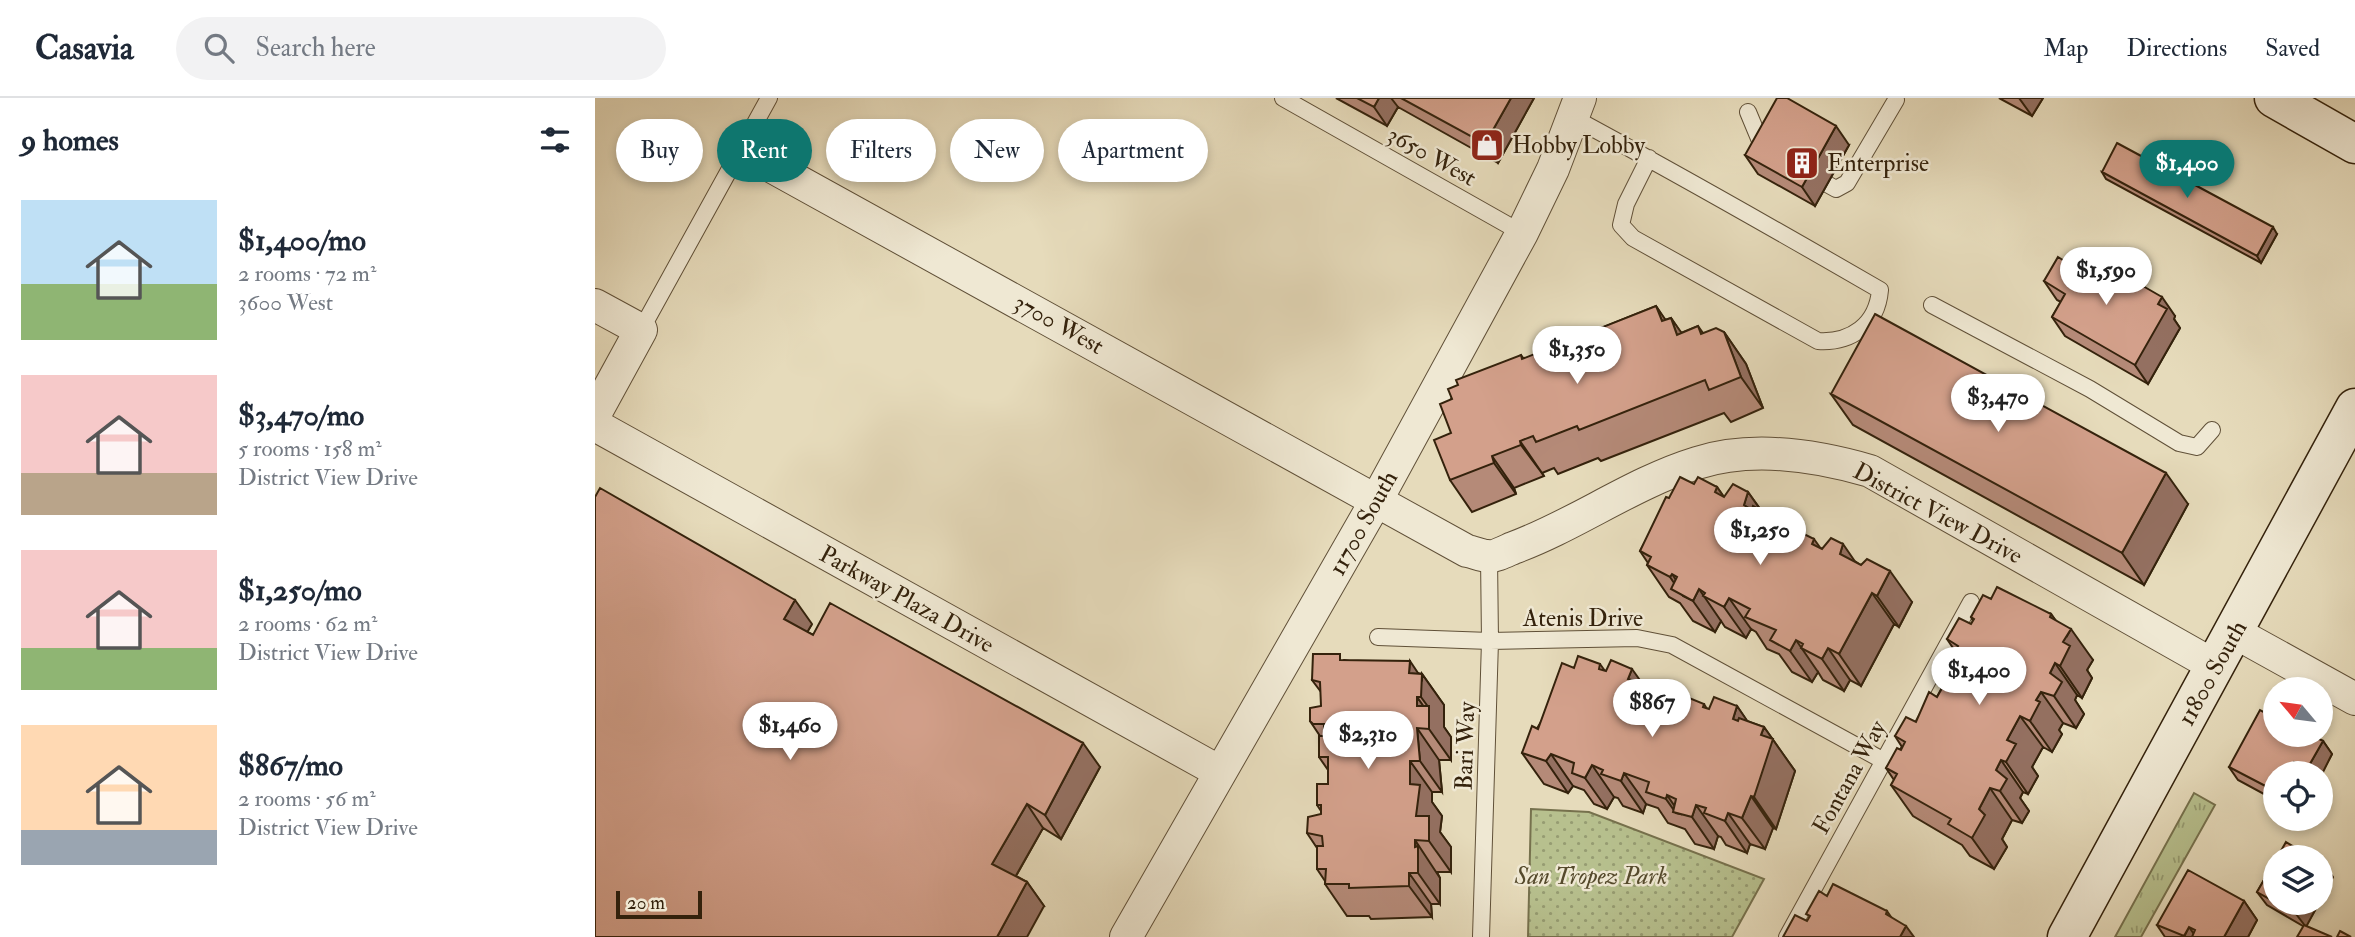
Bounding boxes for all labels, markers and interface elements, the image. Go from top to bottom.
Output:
search box [176,17,666,80]
text: Casavia [35,28,134,69]
icon: search [200,29,238,67]
text: Search here [256,32,376,64]
text: Map [2043,33,2088,64]
text: Directions [2126,33,2227,64]
text: Saved [2265,33,2320,64]
chip: Buy [616,119,703,182]
chip: Rent [717,119,812,182]
chip: Filters [826,119,936,182]
chip: New [950,119,1044,182]
chip: Apartment [1058,119,1208,182]
street label: 3650 West [1382,119,1482,194]
icon: filters [536,121,574,159]
text: 9 homes [21,122,119,159]
shop icon: Hobby Lobby [1468,126,1506,164]
place label: Hobby Lobby [1512,130,1645,161]
pin: $1,400 [2130,140,2244,200]
building icon: Enterprise [1783,144,1821,182]
place label: Enterprise [1827,148,1929,179]
text: $1,400 [2155,148,2219,177]
text: $1,400/mo [238,222,366,259]
icon: home [77,228,161,312]
pin: $1,590 [2049,248,2163,307]
text: $1,590 [2076,255,2136,284]
text: 2 rooms · 72 m² [238,259,376,288]
street label: 3700 West [1008,287,1109,362]
text: 3600 West [238,288,333,317]
pin: $1,350 [1520,327,1634,386]
text: $1,350 [1548,334,1606,363]
pin: $3,470 [1941,374,2055,434]
text: $3,470 [1967,382,2029,411]
text: $3,470/mo [238,397,364,434]
icon: home [77,403,161,487]
text: 5 rooms · 158 m² [238,434,382,463]
street label: District View Drive [1848,456,2028,571]
text: District View Drive [238,463,418,492]
street label: 11700 South [1322,465,1405,581]
pin: $1,250 [1703,508,1817,567]
text: $1,250 [1730,515,1790,544]
street label: Parkway Plaza Drive [814,539,1000,660]
text: $1,250/mo [238,572,362,609]
icon: home [77,578,161,662]
street label: Atenis Drive [1522,603,1643,634]
text: 2 rooms · 62 m² [238,609,377,638]
street label: 11800 South [2171,615,2254,731]
text: District View Drive [238,638,418,667]
pin: $1,400 [1922,648,2036,707]
text: $1,400 [1947,655,2011,684]
north arrow [2263,677,2333,747]
map controls [2263,677,2333,915]
pin: $867 [1611,680,1693,739]
text: $867 [1629,687,1675,716]
street label: Bari Way [1448,701,1483,791]
pin: $1,460 [733,702,847,762]
text: $1,460 [758,710,822,739]
pin: $2,310 [1311,712,1425,771]
street label: Fontana Way [1805,714,1894,840]
text: $2,310 [1339,719,1397,748]
text: $867/mo [238,747,343,784]
icon: home [77,753,161,837]
button: locate [2263,761,2333,831]
text: 2 rooms · 56 m² [238,784,376,813]
text: District View Drive [238,813,418,842]
button: layers [2263,845,2333,915]
park label: San Tropez Park [1514,861,1667,892]
scale bar [616,888,702,920]
text: 20 m [627,891,665,915]

